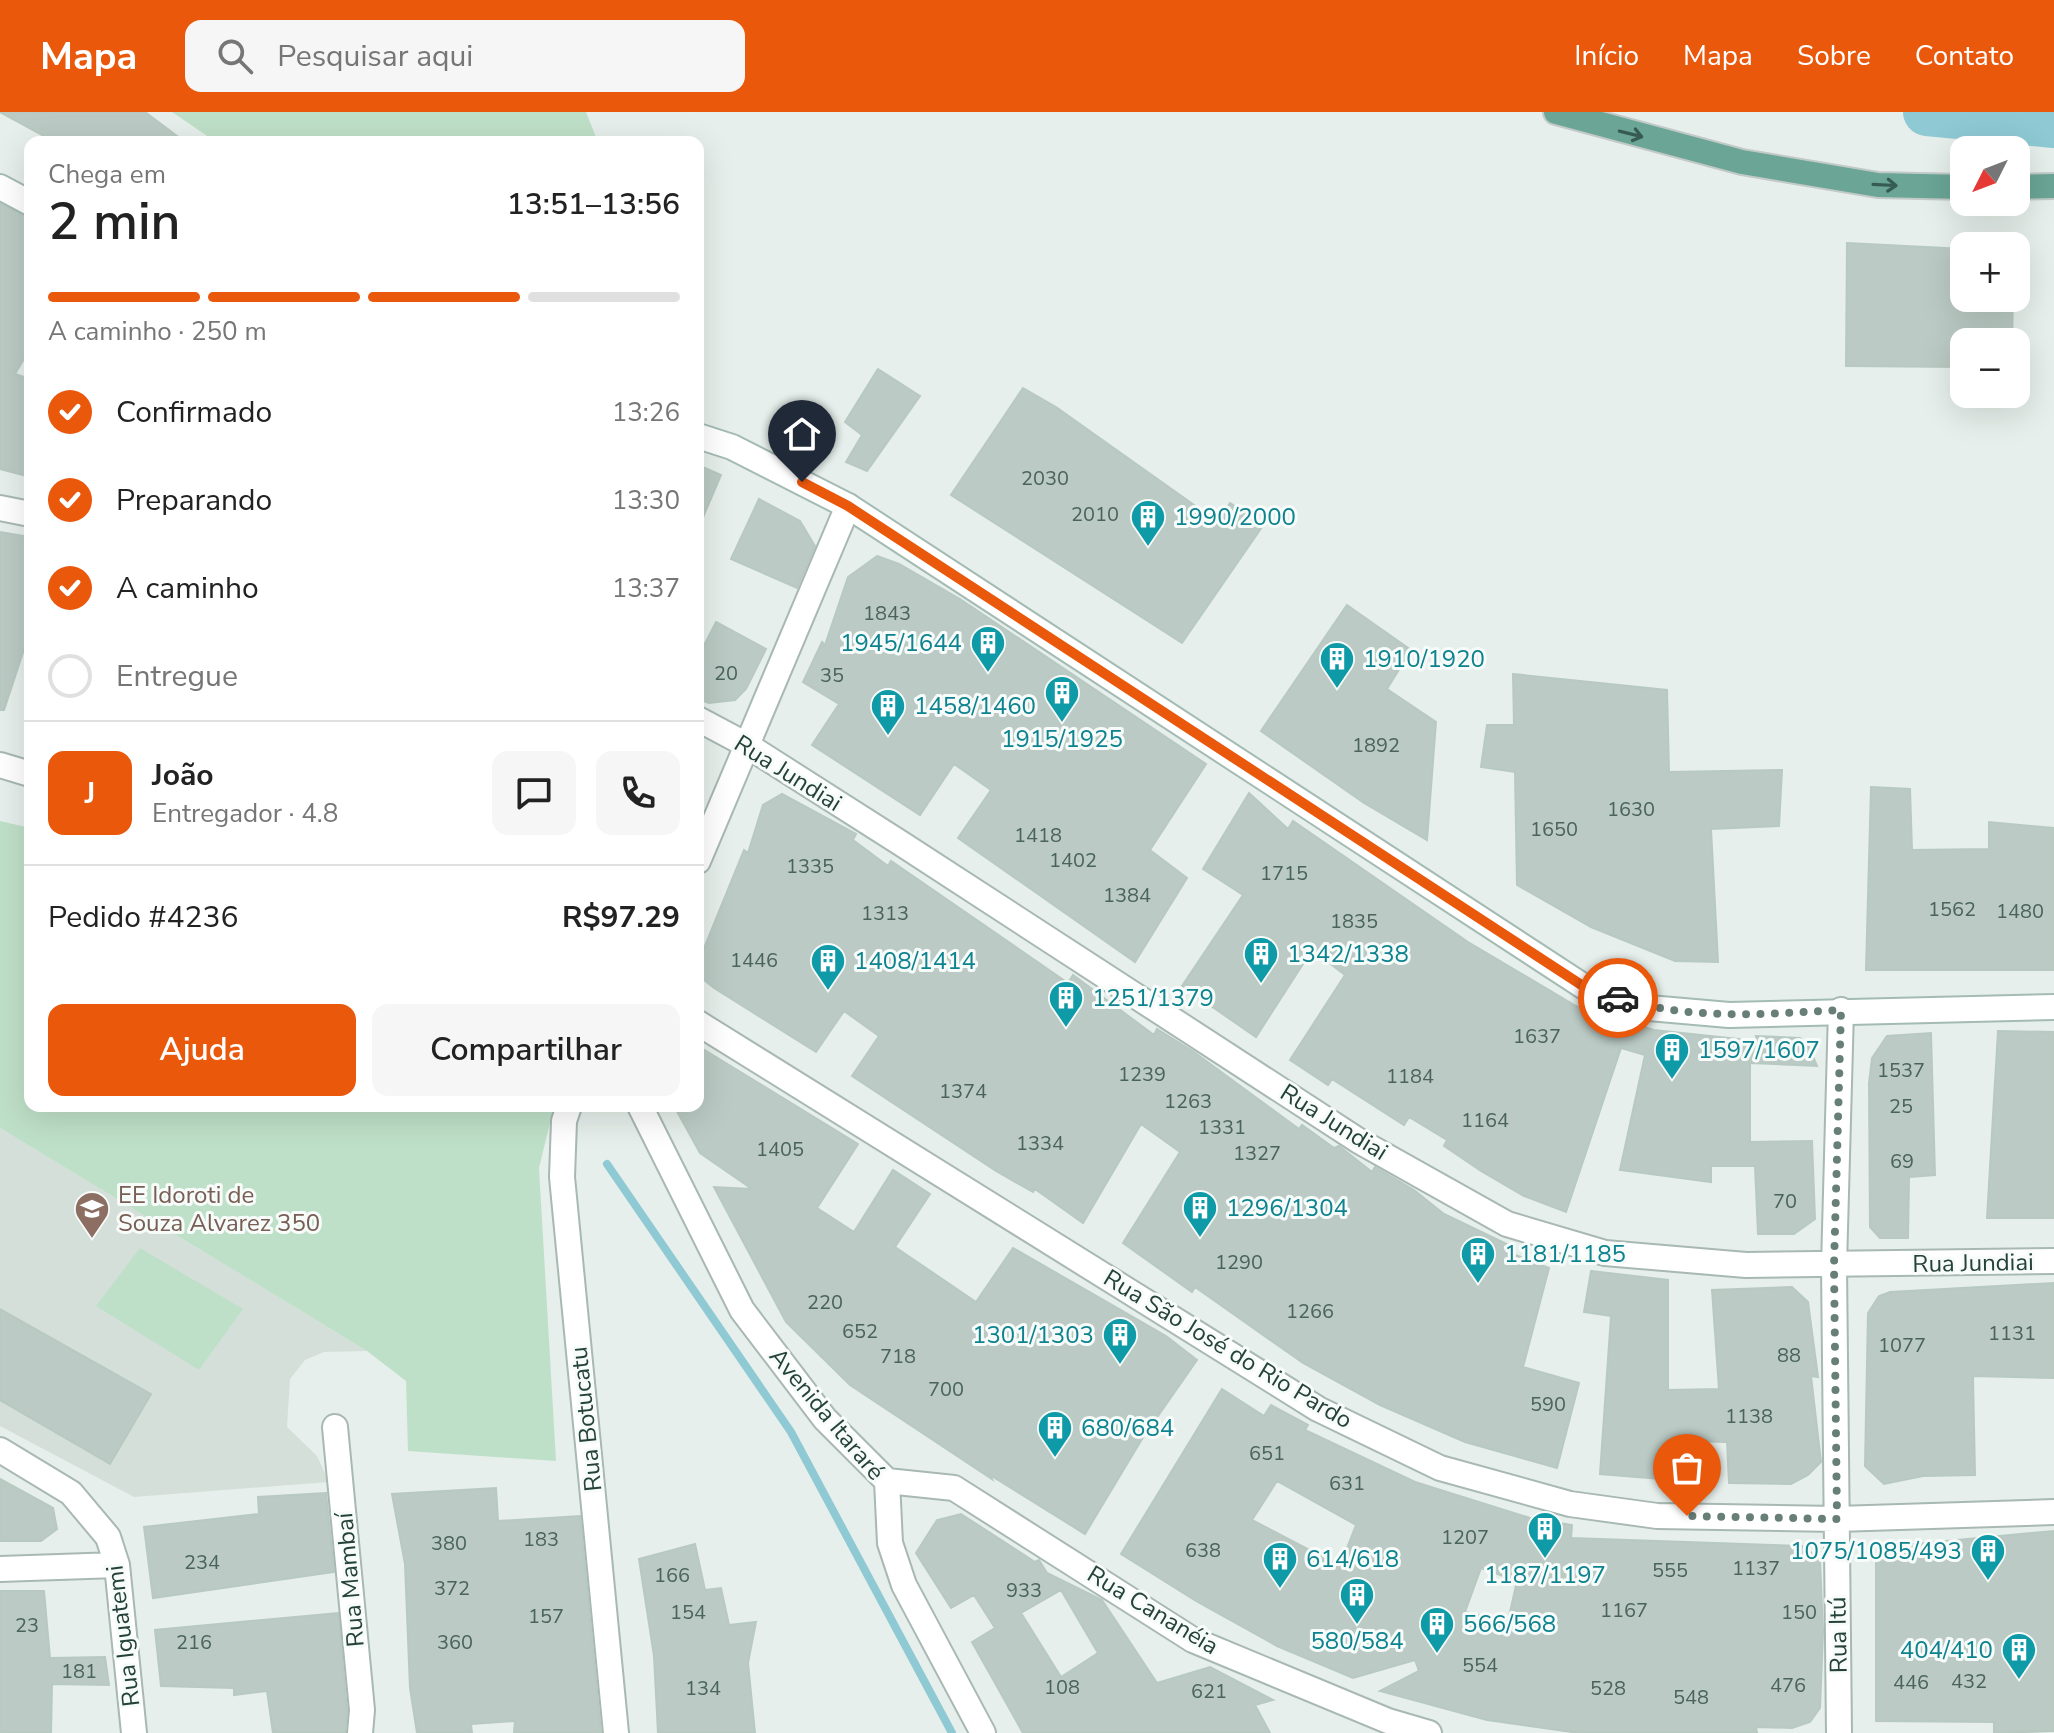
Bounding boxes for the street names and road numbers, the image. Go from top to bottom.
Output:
street label: Rua Jundiai [728,727,848,819]
street label: Rua Jundiai [1274,1076,1394,1168]
street label: Rua Jundiai [1912,1246,2034,1280]
street label: Rua São José do Rio Pardo [1098,1262,1358,1436]
street label: Avenida Itararé [762,1341,892,1487]
street label: Rua Botucatu [562,1345,610,1493]
street label: Rua Mambaí [328,1510,372,1648]
street label: Rua Cananéia [1081,1558,1225,1662]
street label: Rua Iguatemi [98,1564,148,1708]
street label: Rua Itú [1821,1597,1855,1673]

